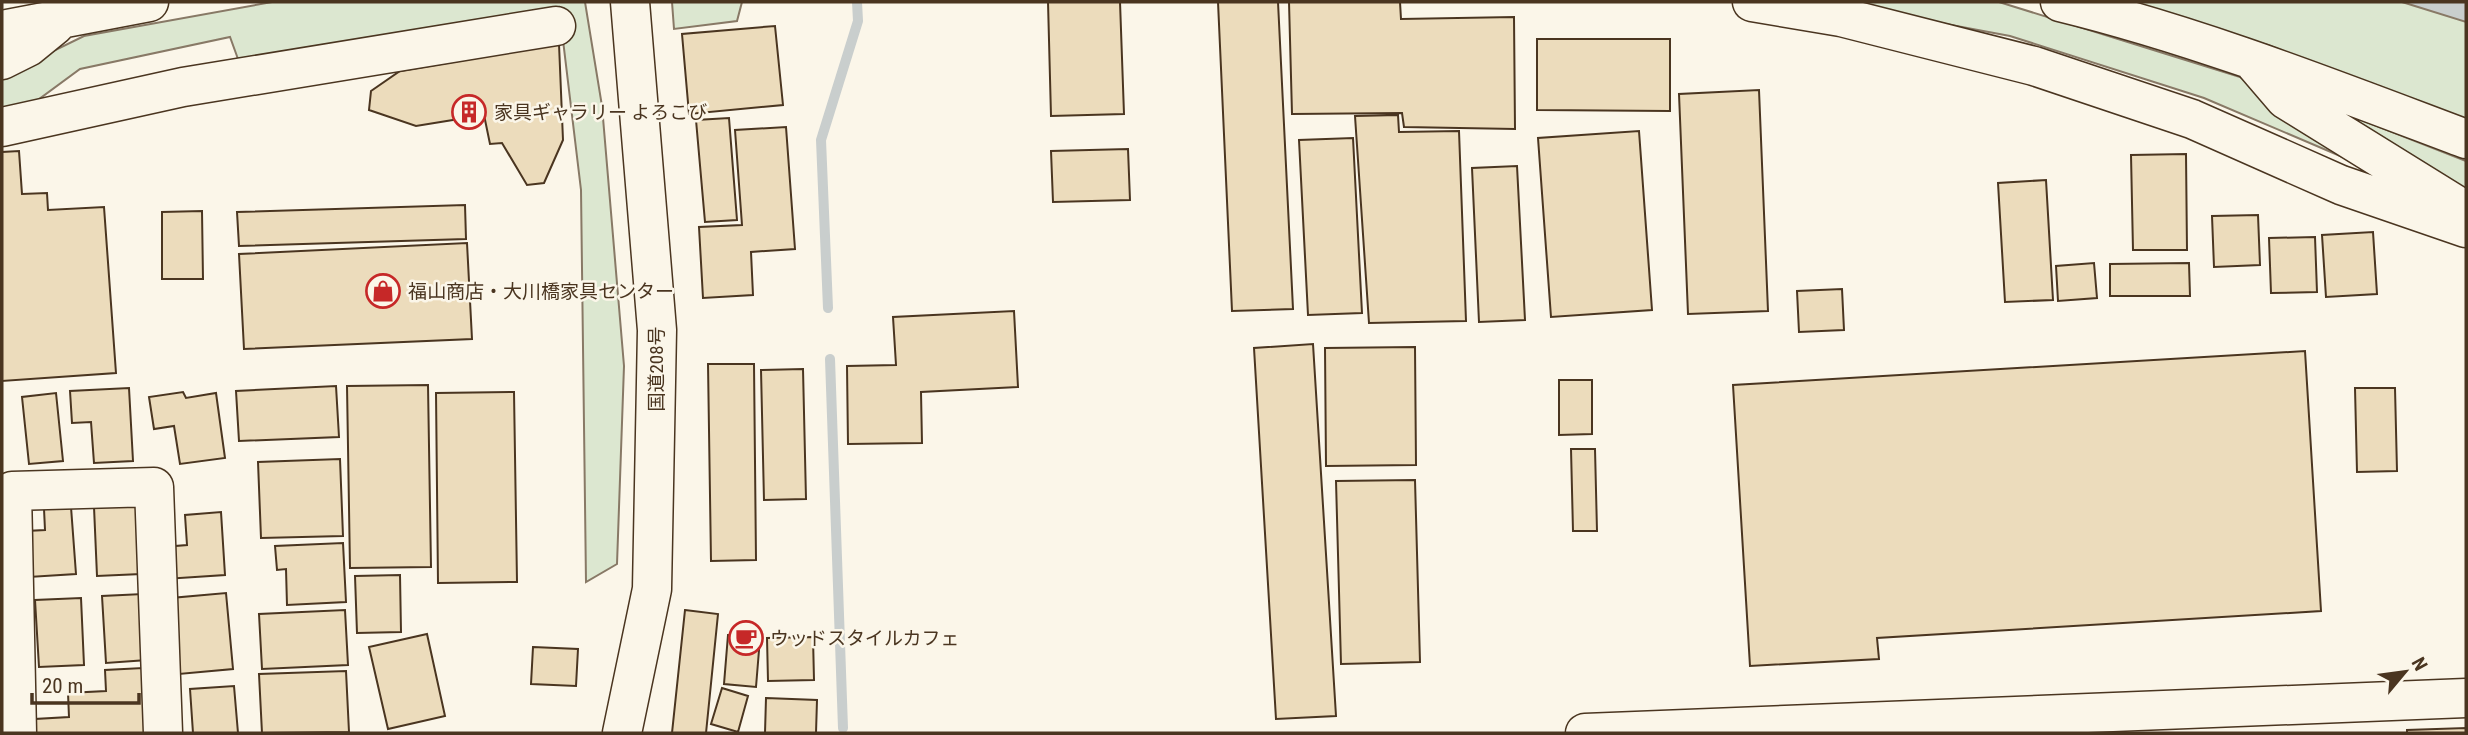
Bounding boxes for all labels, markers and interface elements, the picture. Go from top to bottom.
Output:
building icon: 家具ギャラリー よろこび [450,93,488,131]
place label: 家具ギャラリー よろこび [494,101,707,124]
shop icon: 福山商店・大川橋家具センター [364,272,402,310]
place label: 福山商店・大川橋家具センター [408,280,674,303]
street label: 国道208号 [645,326,668,412]
cafe icon: ウッドスタイルカフェ [727,619,765,657]
place label: ウッドスタイルカフェ [770,627,959,650]
north arrow [2370,637,2440,707]
text: N [2407,653,2432,675]
scale bar [32,662,138,706]
text: 20 m [42,674,83,698]

